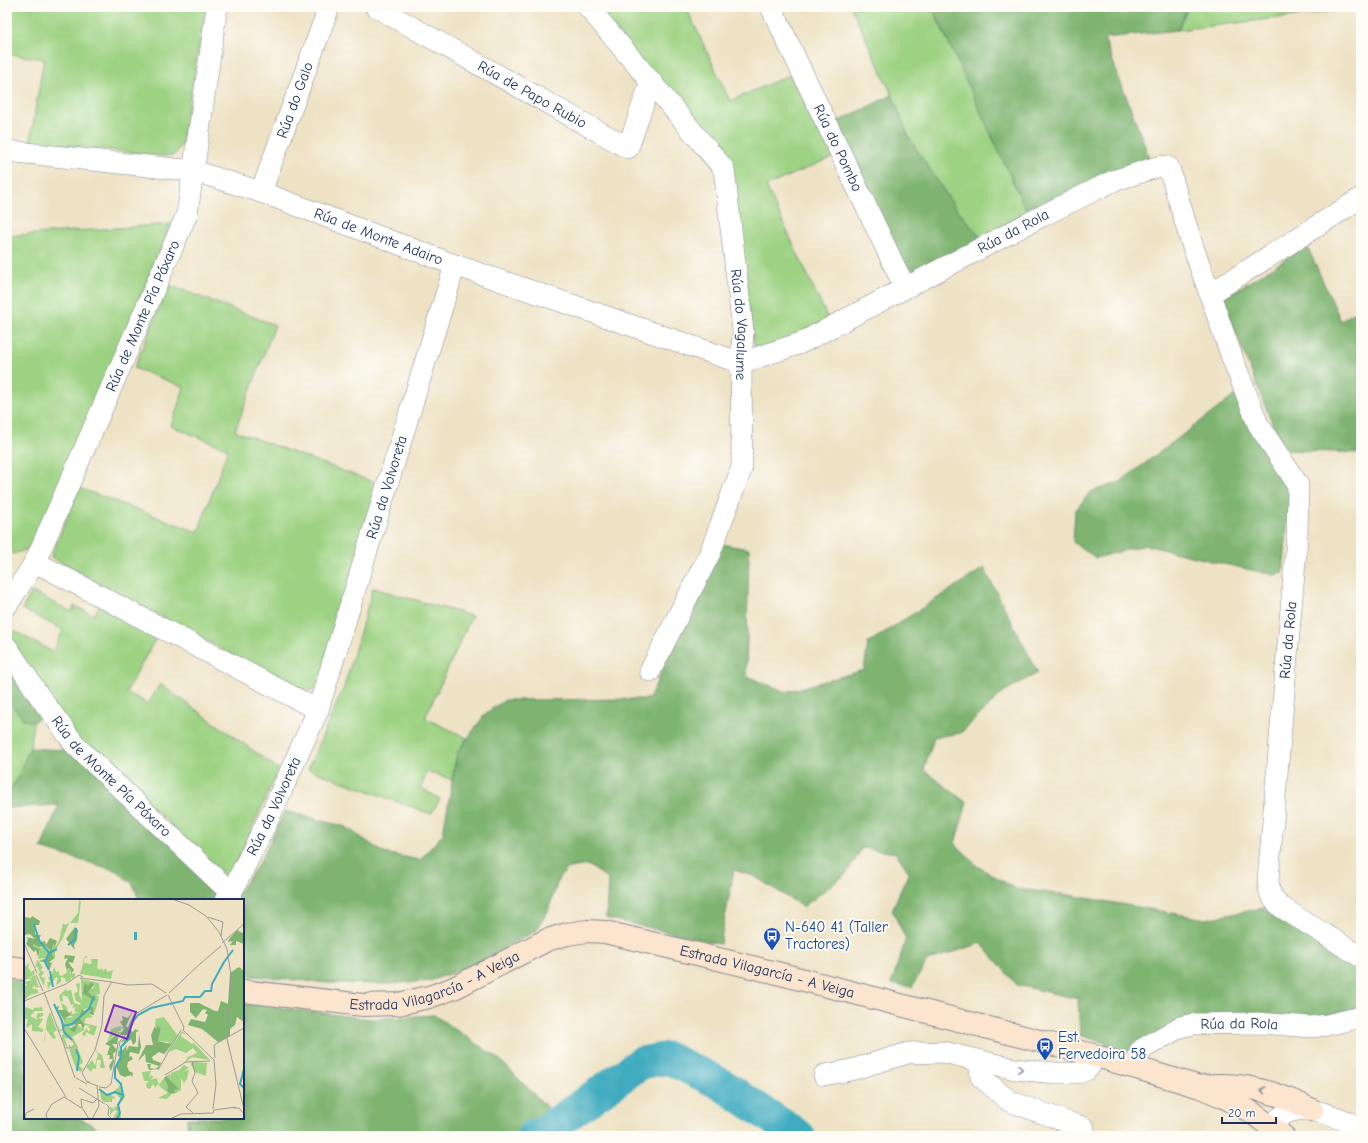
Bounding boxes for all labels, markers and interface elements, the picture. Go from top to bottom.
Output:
street label: Rúa de Papo Rubio [474,57,590,132]
street label: Rúa do Galo [273,59,317,141]
street label: Rúa do Pombo [810,101,867,194]
street label: Rúa de Monte Adairo [312,204,446,269]
street label: Rúa da Rola [975,205,1052,257]
street label: Rúa de Monte Pía Páxaro [102,237,184,394]
street label: Rúa do Vagalume [727,268,752,381]
street label: Rúa da Volvoreta [362,433,411,541]
street label: Rúa da Rola [1276,600,1300,680]
street label: Rúa de Monte Pía Páxaro [48,712,175,841]
street label: Rúa da Volvoreta [242,754,305,859]
inset map [24,899,244,1119]
place label: N-640 41 (Taller Tractores) [785,918,888,953]
bus stop icon: N-640 41 (Taller Tractores) [762,926,782,951]
street label: Estrada Vilagarcía - A Veiga [678,941,857,1002]
street label: Estrada Vilagarcía - A Veiga [349,947,523,1014]
street label: Rúa da Rola [1200,1014,1279,1033]
place label: Est. Fervedoira 58 [1058,1028,1146,1063]
bus stop icon: Est. Fervedoira 58 [1035,1036,1055,1061]
one-way arrow [1017,1065,1023,1074]
one-way arrow [1260,1087,1266,1095]
scale bar [1222,1099,1276,1125]
text: 20 m [1228,1106,1256,1120]

